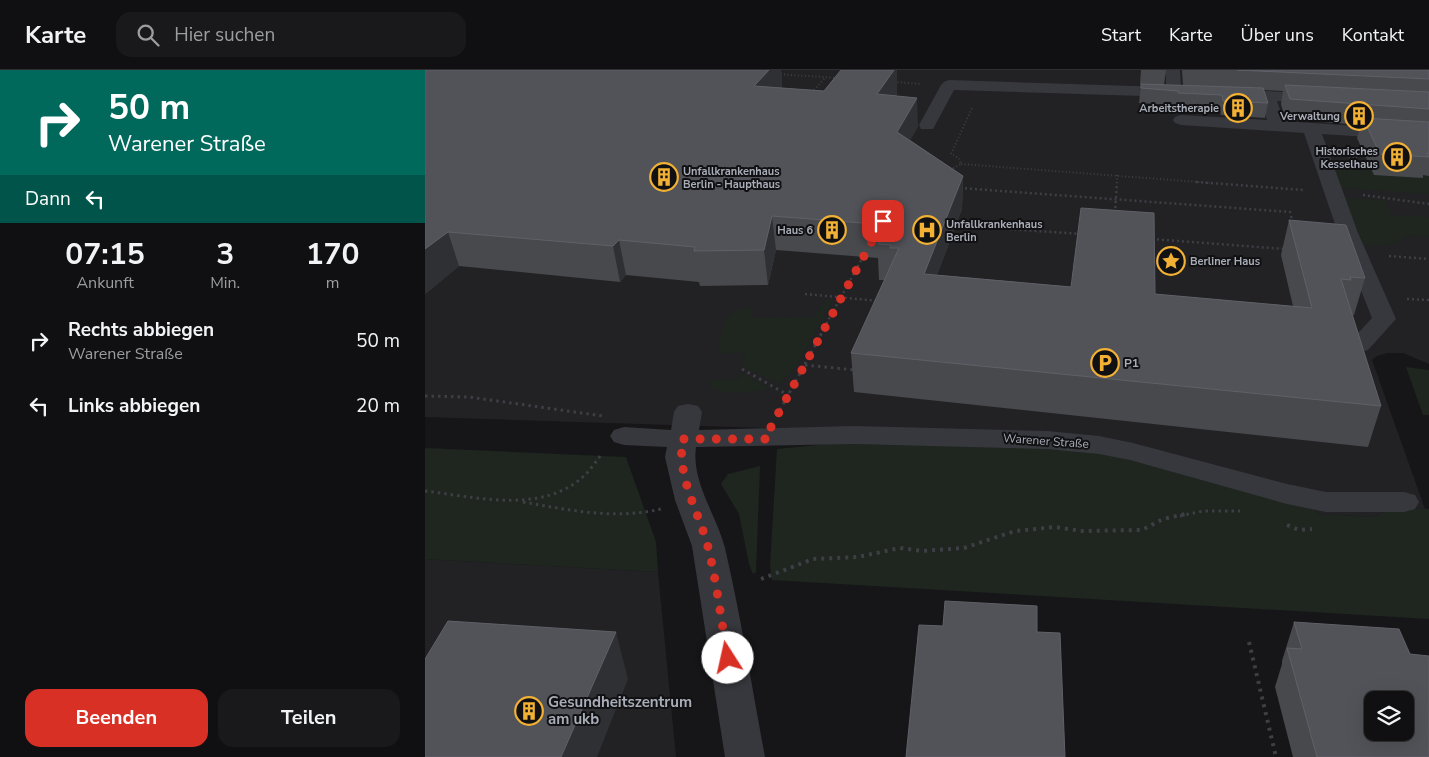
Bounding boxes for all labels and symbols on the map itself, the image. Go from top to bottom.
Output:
building icon: Arbeitstherapie [1223,93,1253,123]
place label: Arbeitstherapie [1139,101,1219,116]
building icon: Verwaltung [1344,101,1374,131]
place label: Verwaltung [1279,109,1340,124]
building icon: Historisches Kesselhaus [1382,142,1412,172]
place label: Historisches Kesselhaus [1315,144,1378,172]
building icon: Unfallkrankenhaus Berlin - Haupthaus [649,162,679,192]
place label: Unfallkrankenhaus Berlin - Haupthaus [683,164,780,192]
pin [862,200,904,242]
building icon: Haus 6 [817,215,847,245]
hospital icon: Unfallkrankenhaus Berlin [912,215,942,245]
place label: Unfallkrankenhaus Berlin [946,217,1043,245]
place label: Haus 6 [777,223,813,238]
place icon: Berliner Haus [1156,246,1186,276]
place label: Berliner Haus [1190,254,1260,269]
parking icon: P1 [1090,348,1120,378]
place label: P1 [1124,355,1139,371]
street label: Warener Straße [1003,430,1089,452]
position arrow [701,631,753,683]
place label: Gesundheitszentrum am ukb [548,692,692,729]
building icon: Gesundheitszentrum am ukb [514,696,544,726]

